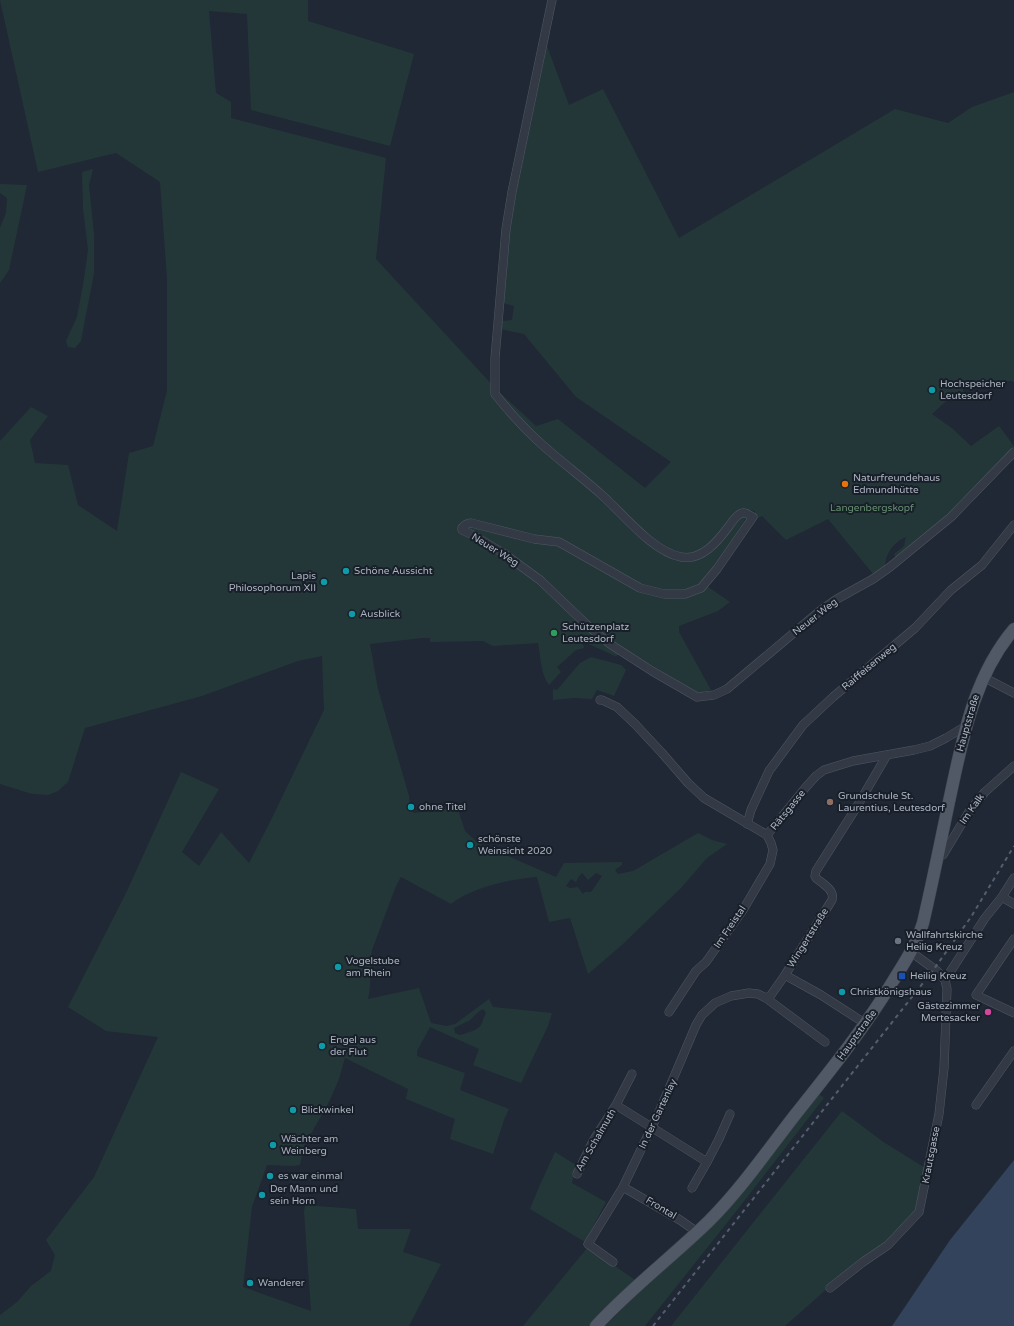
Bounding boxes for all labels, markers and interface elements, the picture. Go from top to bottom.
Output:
place label: Hochspeicher Leutesdorf [940,378,1005,402]
marker: Hochspeicher Leutesdorf [927,385,937,395]
place label: Naturfreundehaus Edmundhütte [853,472,940,496]
marker: Naturfreundehaus Edmundhütte [840,479,850,489]
park label: Langenbergskopf [830,502,914,514]
street label: Neuer Weg [469,531,521,569]
place label: Schöne Aussicht [354,565,433,577]
marker: Schöne Aussicht [341,566,351,576]
place label: Lapis Philosophorum XII [229,570,316,594]
marker: Lapis Philosophorum XII [319,577,329,587]
street label: Neuer Weg [790,596,840,638]
place label: Ausblick [360,608,401,620]
marker: Ausblick [347,609,357,619]
place label: Schützenplatz Leutesdorf [562,621,629,645]
marker: Schützenplatz Leutesdorf [549,628,559,638]
street label: Raiffeisenweg [839,641,899,693]
street label: Hauptstraße [954,693,982,753]
street label: Rätsgasse [768,787,808,833]
place label: Grundschule St. Laurentius, Leutesdorf [838,790,945,814]
street label: Im Kalk [957,791,987,827]
marker: Grundschule St. Laurentius, Leutesdorf [825,797,835,807]
place label: ohne Titel [419,801,466,813]
marker: ohne Titel [406,802,416,812]
place label: schönste Weinsicht 2020 [478,833,552,857]
marker: schönste Weinsicht 2020 [465,840,475,850]
street label: Im Freistal [711,903,749,951]
street label: Wingertstraße [785,906,831,970]
place label: Wallfahrtskirche Heilig Kreuz [906,929,983,953]
marker: Wallfahrtskirche Heilig Kreuz [893,936,903,946]
place label: Vogelstube am Rhein [346,955,400,979]
marker: Vogelstube am Rhein [333,962,343,972]
place label: Heilig Kreuz [910,970,967,982]
marker: Heilig Kreuz [897,971,907,981]
place label: Christkönigshaus [850,986,932,998]
marker: Christkönigshaus [837,987,847,997]
place label: Gästezimmer Mertesacker [917,1000,980,1024]
street label: Hauptstraße [835,1007,879,1062]
marker: Gästezimmer Mertesacker [983,1007,993,1017]
place label: Engel aus der Flut [330,1034,376,1058]
marker: Engel aus der Flut [317,1041,327,1051]
street label: In der Gartenlay [637,1077,680,1151]
place label: Blickwinkel [301,1104,354,1116]
marker: Blickwinkel [288,1105,298,1115]
street label: Am Schalmuth [573,1107,619,1173]
street label: Krautsgasse [920,1125,942,1185]
place label: Wächter am Weinberg [281,1133,338,1157]
marker: Wächter am Weinberg [268,1140,278,1150]
place label: es war einmal [278,1170,343,1182]
marker: es war einmal [265,1171,275,1181]
place label: Der Mann und sein Horn [270,1183,338,1207]
marker: Der Mann und sein Horn [257,1190,267,1200]
street label: Frontal [644,1194,678,1222]
place label: Wanderer [258,1277,305,1289]
marker: Wanderer [245,1278,255,1288]

